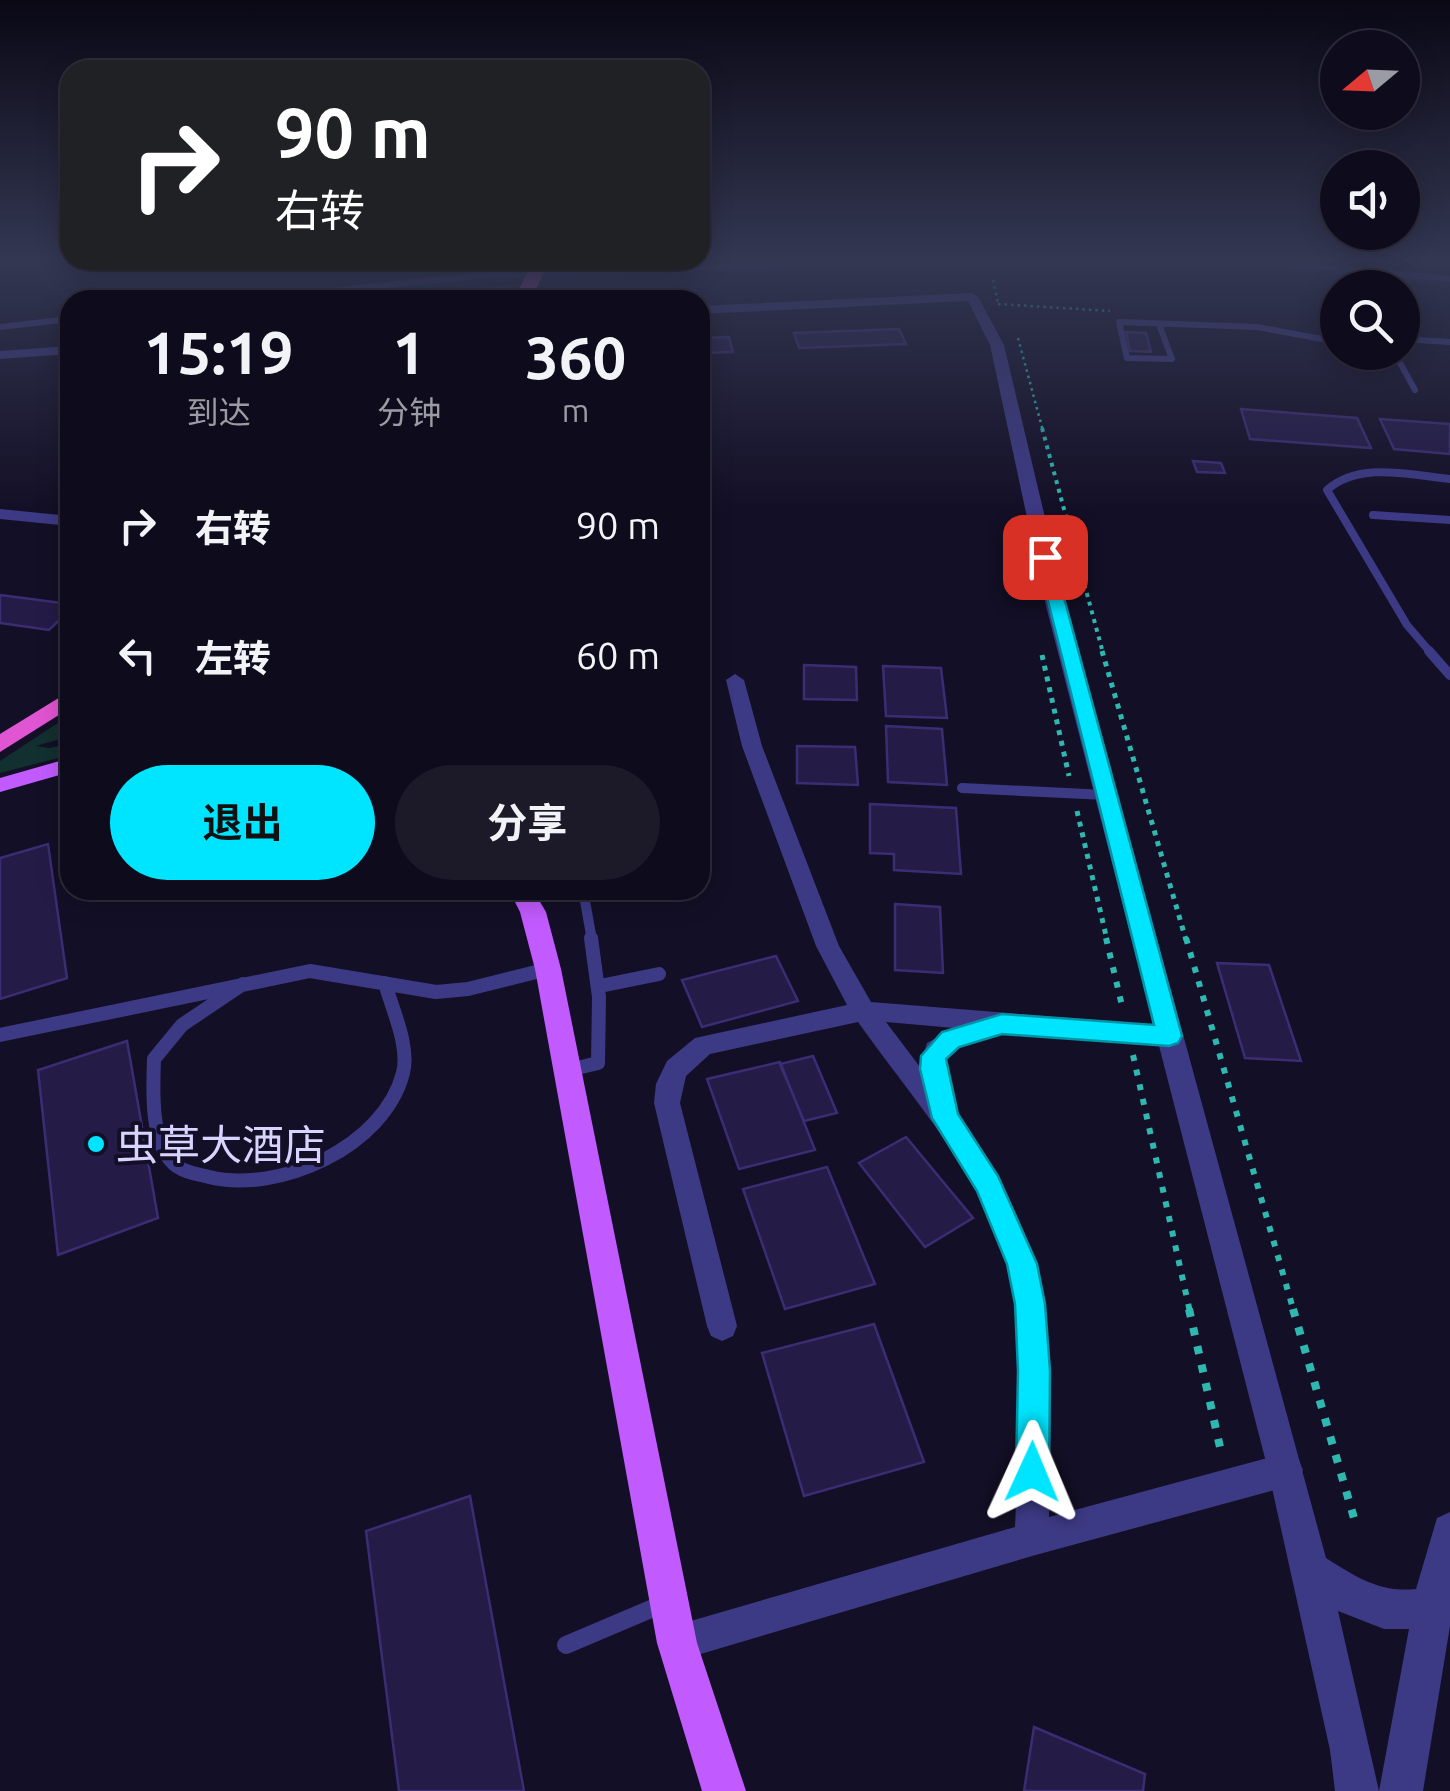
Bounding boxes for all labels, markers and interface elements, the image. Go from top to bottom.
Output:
north arrow [1320,30,1420,130]
map controls [1320,30,1420,370]
text: 90 m [275,93,431,171]
icon: right [110,100,240,230]
button: sound [1320,150,1420,250]
text: 右转 [275,185,365,236]
button: search [1320,270,1420,370]
text: 15:19 [144,318,294,385]
text: 1 [392,318,426,385]
text: 360 [525,323,626,390]
text: m [562,392,589,428]
text: 到达 [187,394,251,430]
text: 分钟 [377,394,441,430]
icon: right [110,498,165,553]
text: 90 m [576,504,660,546]
text: 右转 [195,507,271,549]
pin [1003,515,1088,600]
icon: arrive [1018,530,1073,585]
icon: left [110,628,165,683]
text: 60 m [576,634,660,676]
text: 左转 [195,637,271,679]
button: 退出 [110,765,375,880]
button: 分享 [395,765,660,880]
place label: 虫草大酒店 [116,1121,326,1168]
marker: 虫草大酒店 [85,1133,107,1155]
position arrow [980,1420,1084,1524]

